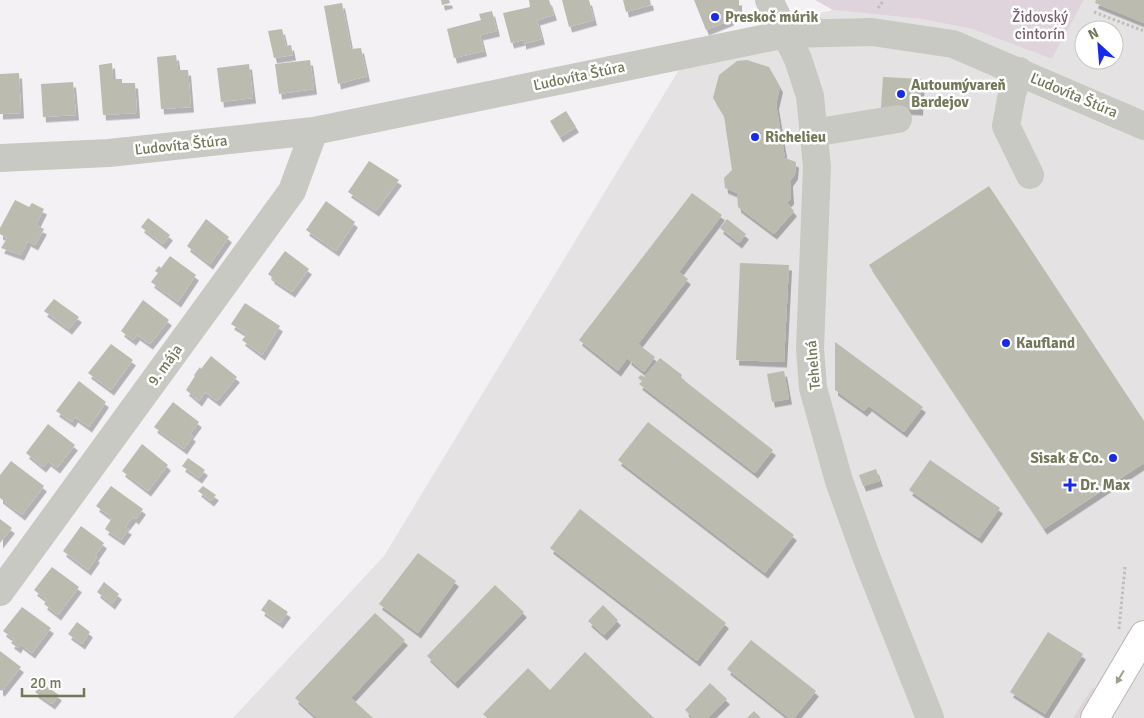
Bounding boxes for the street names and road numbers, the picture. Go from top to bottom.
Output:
street label: Ľudovíta Štúra [531,57,626,94]
street label: Ľudovíta Štúra [1028,68,1121,121]
street label: Ľudovíta Štúra [134,130,228,159]
street label: Tehelná [802,340,824,390]
street label: 9. mája [144,341,186,389]

